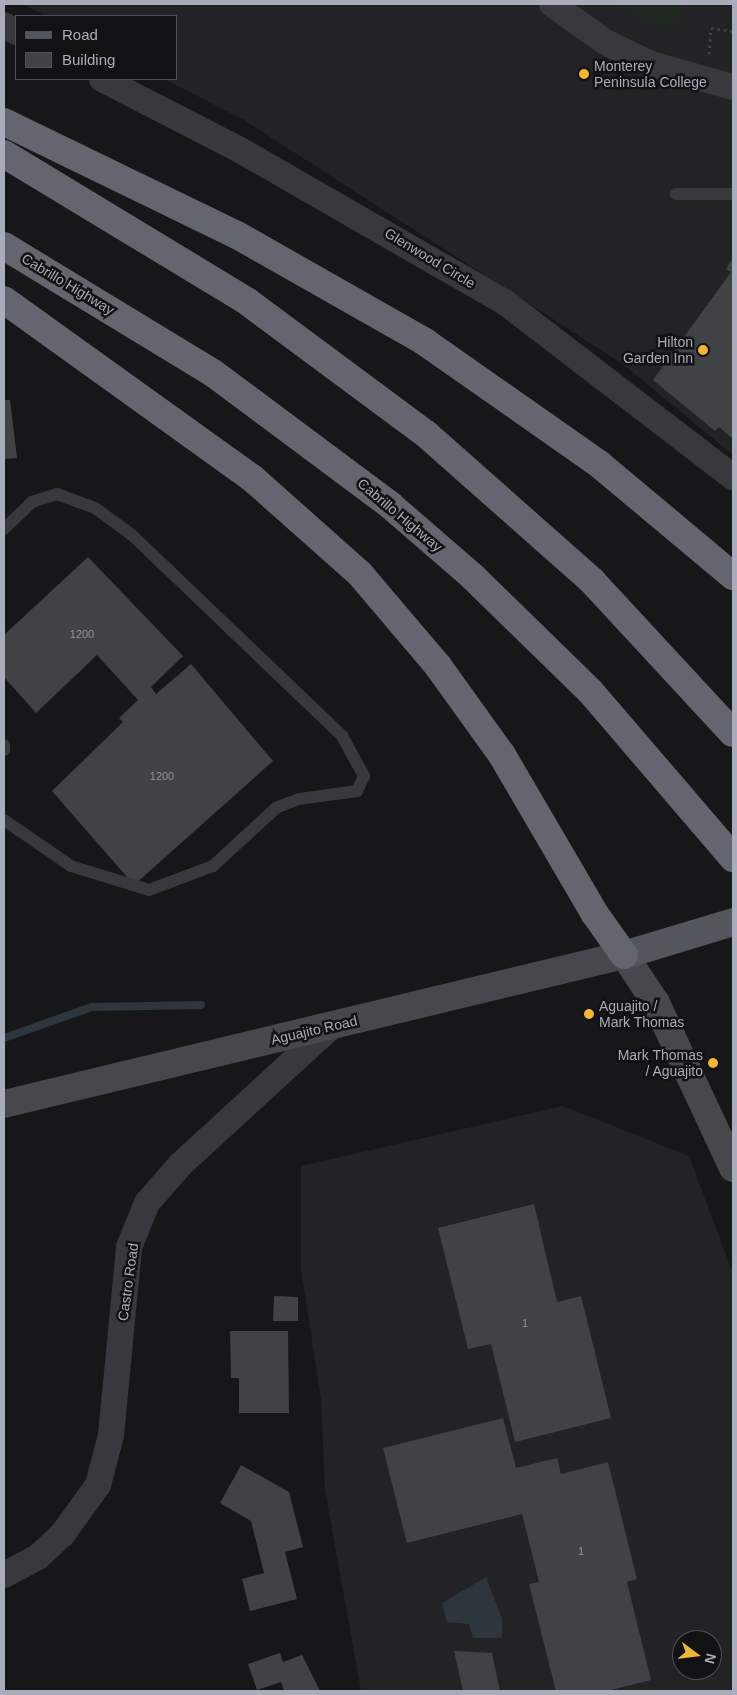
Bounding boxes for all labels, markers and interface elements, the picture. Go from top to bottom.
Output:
legend [15,15,178,80]
text: Road [62,26,98,43]
text: Building [62,51,115,68]
place label: Monterey Peninsula College [594,58,707,90]
marker: Monterey Peninsula College [578,68,590,80]
street label: Glenwood Circle [382,224,478,292]
street label: Cabrillo Highway [19,250,117,318]
place label: Hilton Garden Inn [623,334,693,367]
marker: Hilton Garden Inn [697,344,709,356]
street label: Cabrillo Highway [354,475,446,555]
house number: 1200 [70,627,94,641]
house number: 1200 [150,769,174,783]
place label: Aguajito / Mark Thomas [599,998,685,1030]
marker: Aguajito / Mark Thomas [583,1008,595,1020]
street label: Aguajito Road [269,1012,359,1048]
place label: Mark Thomas / Aguajito [617,1047,703,1080]
marker: Mark Thomas / Aguajito [707,1057,719,1069]
street label: Castro Road [114,1242,142,1322]
house number: 1 [522,1316,528,1330]
house number: 1 [578,1544,584,1558]
north arrow [672,1630,722,1680]
text: N [701,1652,720,1666]

